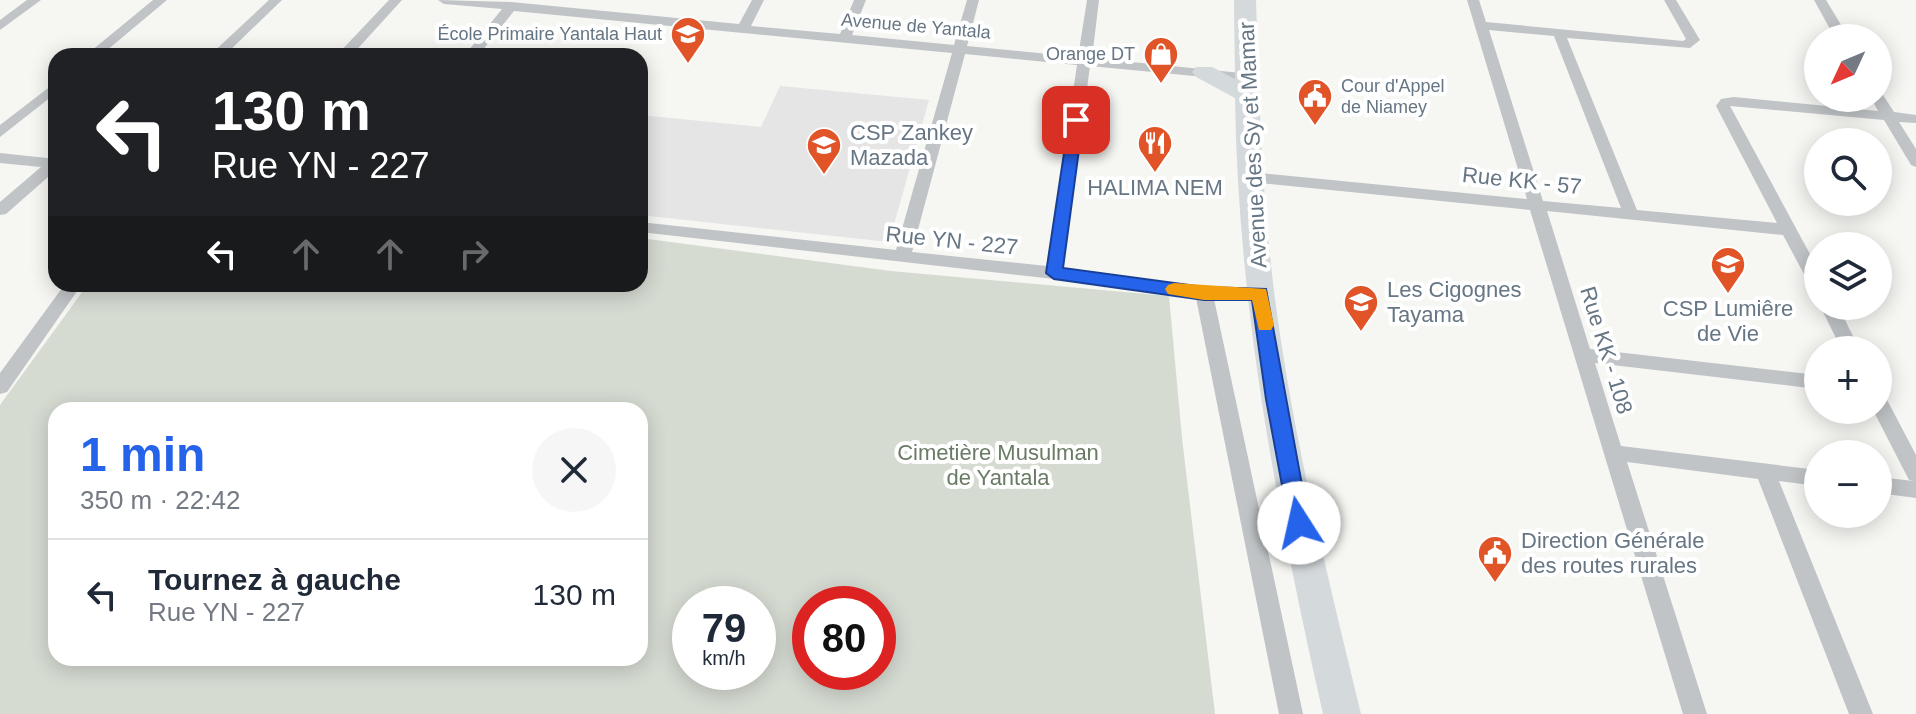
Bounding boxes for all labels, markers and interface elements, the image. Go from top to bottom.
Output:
street label: Avenue de Yantala [840,9,993,43]
school or university icon: École Primaire Yantala Haut [669,15,707,65]
street label: Avenue des Sy et Mamar [1234,21,1271,269]
place label: École Primaire Yantala Haut [438,24,662,44]
north arrow [1804,24,1892,112]
map controls [1804,24,1892,528]
shop icon: Orange DT [1142,35,1180,85]
place label: Orange DT [1046,44,1135,64]
place label: Cour d'Appel de Niamey [1341,76,1445,117]
public building icon: Cour d'Appel de Niamey [1296,77,1334,127]
text: 130 m [212,79,371,142]
icon: left [80,80,184,184]
pin [1042,86,1110,154]
icon: arrive [1054,98,1098,142]
place label: CSP Zankey Mazada [850,120,973,170]
restaurant icon: HALIMA NEM [1136,124,1174,174]
school or university icon: CSP Zankey Mazada [805,126,843,176]
button: search [1804,128,1892,216]
text: Rue YN - 227 [212,145,429,186]
street label: Rue KK - 57 [1461,162,1583,199]
place label: HALIMA NEM [1087,175,1223,200]
street label: Rue YN - 227 [885,221,1019,260]
icon: left [200,232,244,276]
icon: ahead [284,232,328,276]
icon: ahead [368,232,412,276]
icon: right [452,232,496,276]
button: layers [1804,232,1892,320]
school or university icon: CSP Lumiêre de Vie [1709,245,1747,295]
place label: Les Cigognes Tayama [1387,277,1522,327]
school or university icon: Les Cigognes Tayama [1342,283,1380,333]
street label: Rue KK - 108 [1575,283,1638,417]
place label: CSP Lumiêre de Vie [1663,296,1793,346]
button: + [1804,336,1892,424]
text: 1 min [80,428,205,481]
button: close [532,428,616,512]
park label: Cimetière Musulman de Yantala [897,440,1099,490]
button: − [1804,440,1892,528]
position arrow [1257,481,1341,565]
text: 350 m · 22:42 [80,485,240,515]
place label: Direction Générale des routes rurales [1521,528,1704,578]
public building icon: Direction Générale des routes rurales [1476,534,1514,584]
text: Tournez à gauche [148,563,401,596]
icon: left [80,573,124,617]
text: 130 m [533,578,616,611]
speed limit sign: 80 [792,586,896,690]
text: Rue YN - 227 [148,597,305,627]
text: 79 [702,606,746,650]
text: km/h [702,647,746,669]

